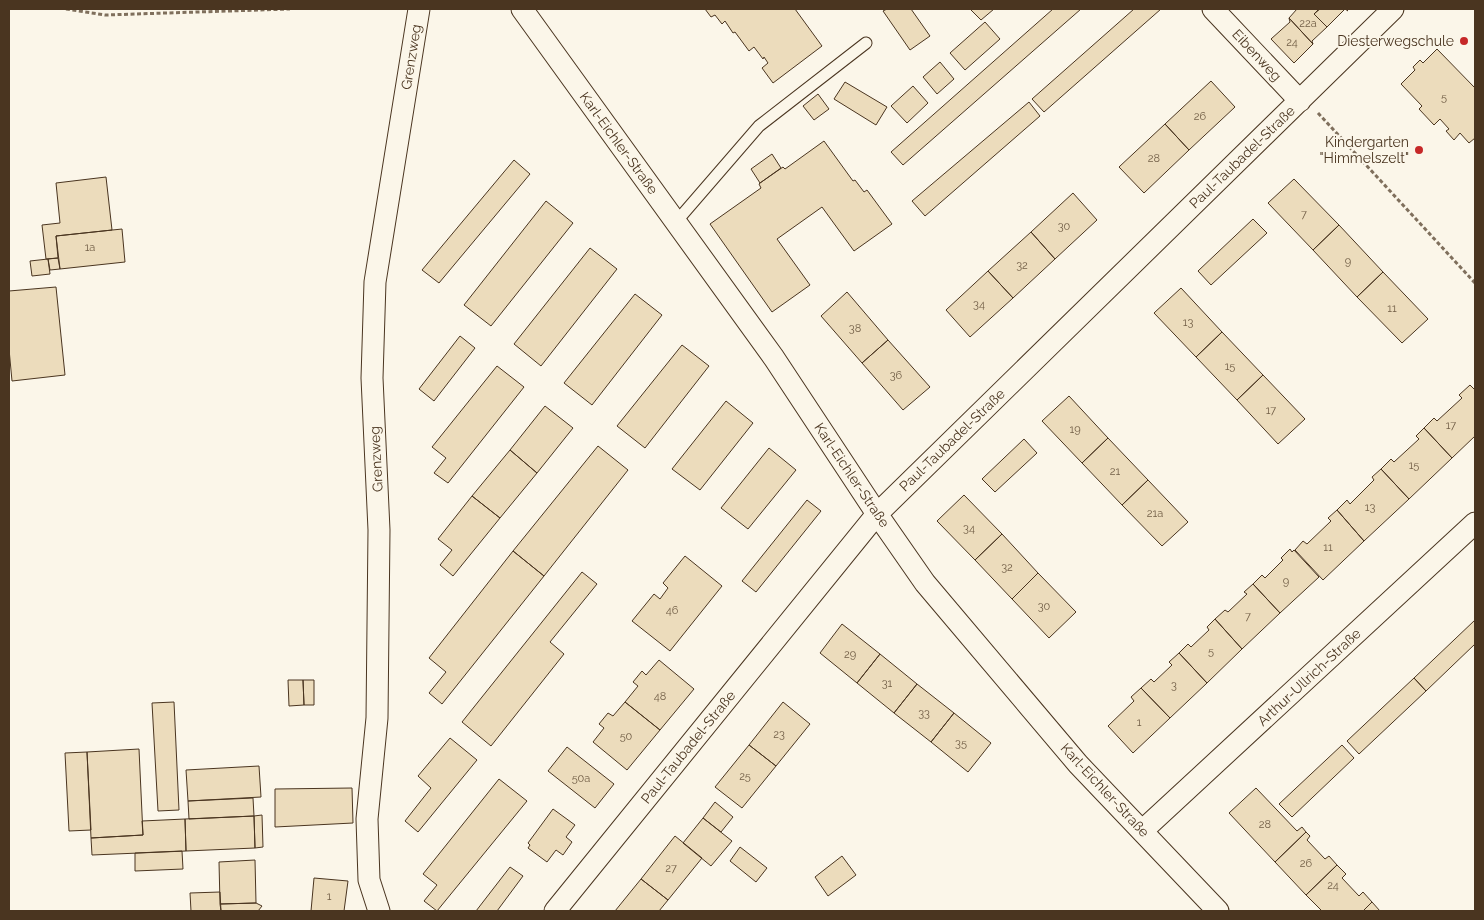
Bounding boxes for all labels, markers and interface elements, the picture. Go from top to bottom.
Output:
house number: 22a [1299,17,1317,30]
street label: Grenzweg [398,23,424,91]
street label: Eibenweg [1229,26,1285,84]
place label: Diesterwegschule [1337,33,1454,49]
marker: Diesterwegschule [1458,35,1470,47]
house number: 24 [1286,36,1298,49]
street label: Karl-Eichler-Straße [577,89,661,197]
house number: 5 [1441,91,1447,104]
street label: Paul-Taubadel-Straße [1186,102,1298,212]
house number: 26 [1194,110,1207,123]
place label: Kindergarten "Himmelszelt" [1319,134,1409,166]
marker: Kindergarten "Himmelszelt" [1413,144,1425,156]
house number: 28 [1148,152,1160,165]
house number: 7 [1301,208,1307,221]
house number: 30 [1058,220,1071,233]
house number: 1a [85,241,95,254]
house number: 9 [1345,255,1351,268]
house number: 32 [1016,259,1028,272]
house number: 34 [973,298,985,311]
house number: 11 [1387,302,1397,315]
house number: 13 [1183,316,1193,329]
house number: 38 [849,322,861,335]
house number: 15 [1225,360,1235,373]
house number: 36 [890,369,903,382]
street label: Paul-Taubadel-Straße [896,385,1008,495]
house number: 17 [1266,404,1276,417]
house number: 17 [1446,419,1456,432]
street label: Karl-Eichler-Straße [811,420,893,530]
house number: 19 [1069,423,1081,436]
street label: Grenzweg [366,426,386,492]
house number: 15 [1409,459,1419,472]
house number: 21 [1110,465,1121,478]
house number: 13 [1365,501,1375,514]
house number: 21a [1147,507,1163,520]
house number: 34 [963,522,975,535]
house number: 11 [1323,541,1333,554]
house number: 32 [1001,561,1013,574]
house number: 9 [1283,575,1289,588]
house number: 30 [1038,600,1051,613]
house number: 46 [666,604,679,617]
house number: 7 [1245,610,1251,623]
street label: Arthur-Ullrich-Straße [1254,625,1364,729]
house number: 5 [1208,645,1214,658]
house number: 29 [844,648,856,661]
house number: 31 [882,677,893,690]
house number: 3 [1171,679,1177,692]
street label: Paul-Taubadel-Straße [638,687,738,807]
house number: 48 [654,690,666,703]
house number: 33 [918,707,930,720]
house number: 1 [1137,716,1142,729]
house number: 23 [773,728,785,741]
house number: 50 [620,730,633,743]
house number: 35 [955,737,967,750]
street label: Karl-Eichler-Straße [1057,740,1153,840]
house number: 25 [739,770,751,783]
house number: 50a [572,772,590,785]
house number: 28 [1259,818,1271,831]
house number: 26 [1300,857,1313,870]
house number: 27 [665,862,677,875]
house number: 24 [1327,879,1339,892]
house number: 1 [327,890,332,903]

